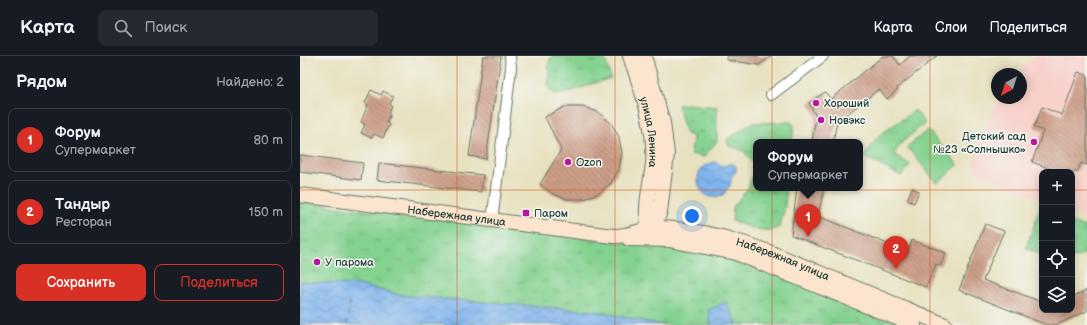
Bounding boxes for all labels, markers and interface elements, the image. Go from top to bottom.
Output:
search box [98,10,378,46]
text: Карта [20,16,74,39]
icon: search [112,17,134,39]
text: Поиск [144,18,187,37]
text: Карта [873,19,913,36]
text: Слои [935,19,967,36]
text: Поделиться [989,19,1067,36]
north arrow [991,68,1027,104]
text: Рядом [16,72,67,92]
text: Найдено: 2 [216,74,284,90]
street label: улица Ленина [637,95,659,168]
place label: Хороший [824,97,869,110]
marker: Хороший [811,98,821,108]
place label: Новэкс [829,114,866,127]
marker: Новэкс [816,115,826,125]
text: Форум [55,123,101,142]
place label: Детский сад №23 «Солнышко» [933,130,1026,156]
text: 1 [27,132,33,148]
text: 80 m [254,132,283,148]
marker: Детский сад №23 «Солнышко» [1029,137,1039,147]
popup [753,139,863,191]
text: Супермаркет [55,142,136,158]
text: Форум [768,148,813,167]
place label: Ozon [576,156,602,169]
marker: Ozon [563,157,573,167]
text: Супермаркет [768,167,848,183]
map controls [1039,169,1075,313]
button: + [1039,169,1075,205]
text: Тандыр [55,195,110,214]
street label: Набережная улица [407,203,507,229]
text: 2 [26,204,34,220]
text: 150 m [249,204,283,220]
pin: 1 [795,204,821,237]
button: − [1039,205,1075,241]
your location [682,206,702,226]
place label: Паром [534,207,568,220]
marker: Паром [521,208,531,218]
text: Ресторан [55,214,112,230]
street label: Набережная улица [734,235,832,284]
pin: 2 [883,236,909,269]
button: locate [1039,241,1075,277]
place label: У парома [325,256,374,269]
marker: У парома [312,257,322,267]
button: Сохранить [16,264,146,301]
button: Поделиться [154,264,284,301]
button: layers [1039,277,1075,313]

